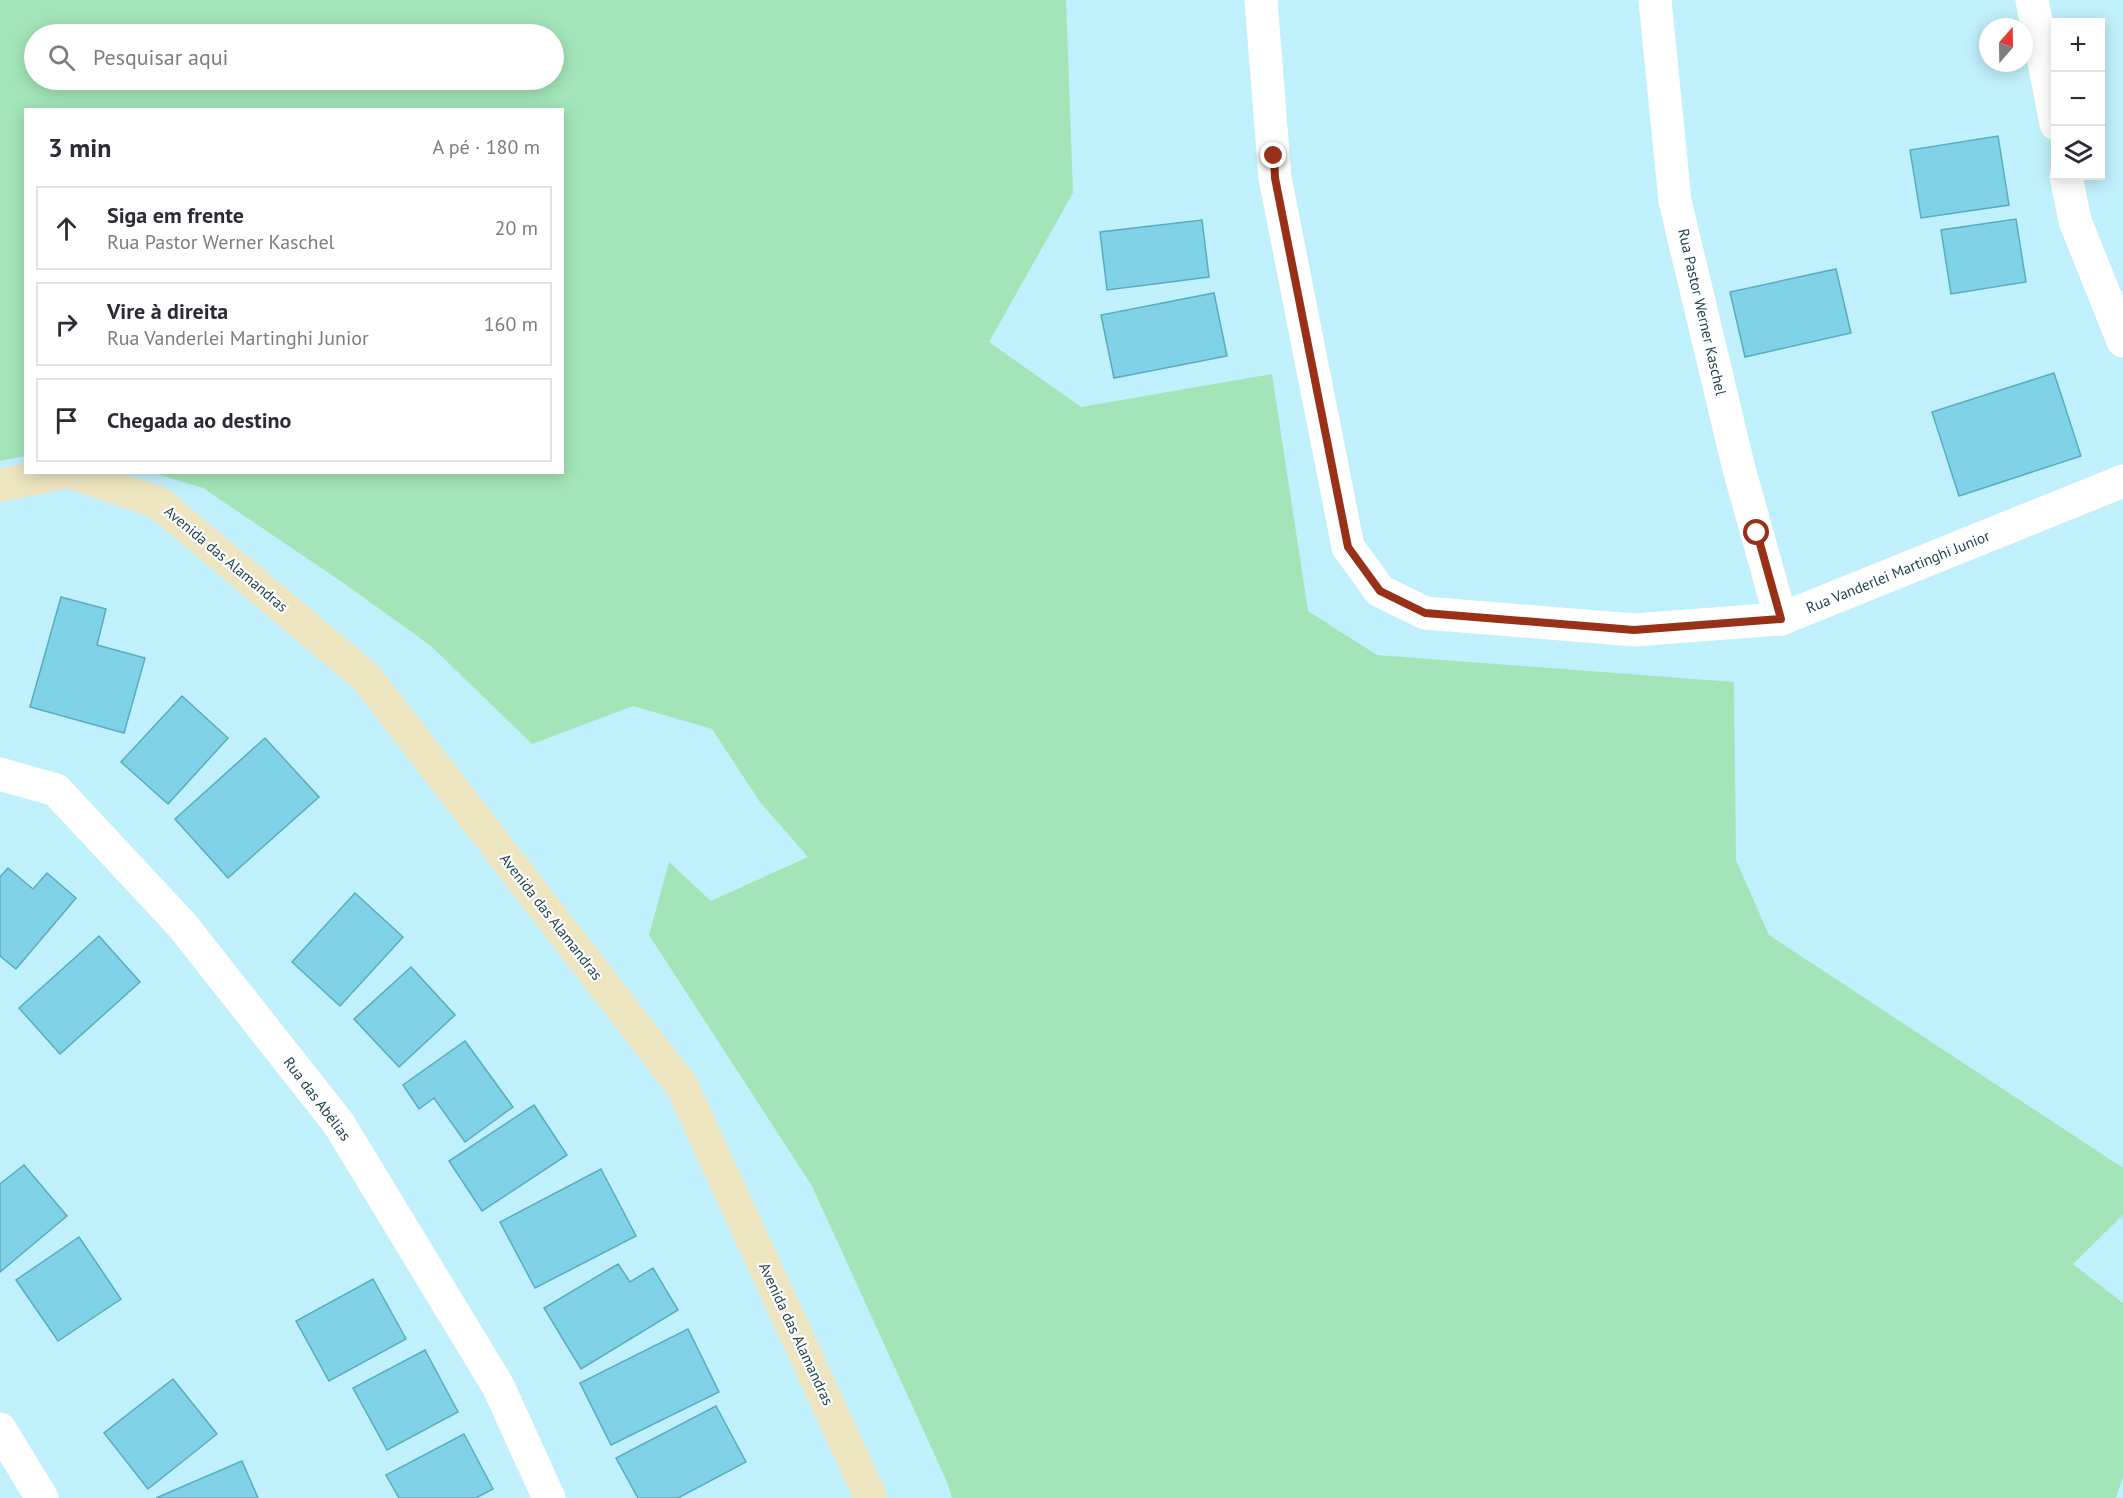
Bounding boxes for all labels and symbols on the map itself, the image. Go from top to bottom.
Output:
north arrow [1979,18,2033,72]
route end [1260,142,1286,168]
street label: Rua Pastor Werner Kaschel [1674,227,1731,398]
street label: Avenida das Alamandras [161,501,292,616]
route start [1743,519,1769,545]
street label: Rua Vanderlei Martinghi Junior [1803,526,1992,617]
street label: Avenida das Alamandras [496,850,607,984]
street label: Rua das Abélias [280,1053,355,1144]
street label: Avenida das Alamandras [755,1259,838,1408]

